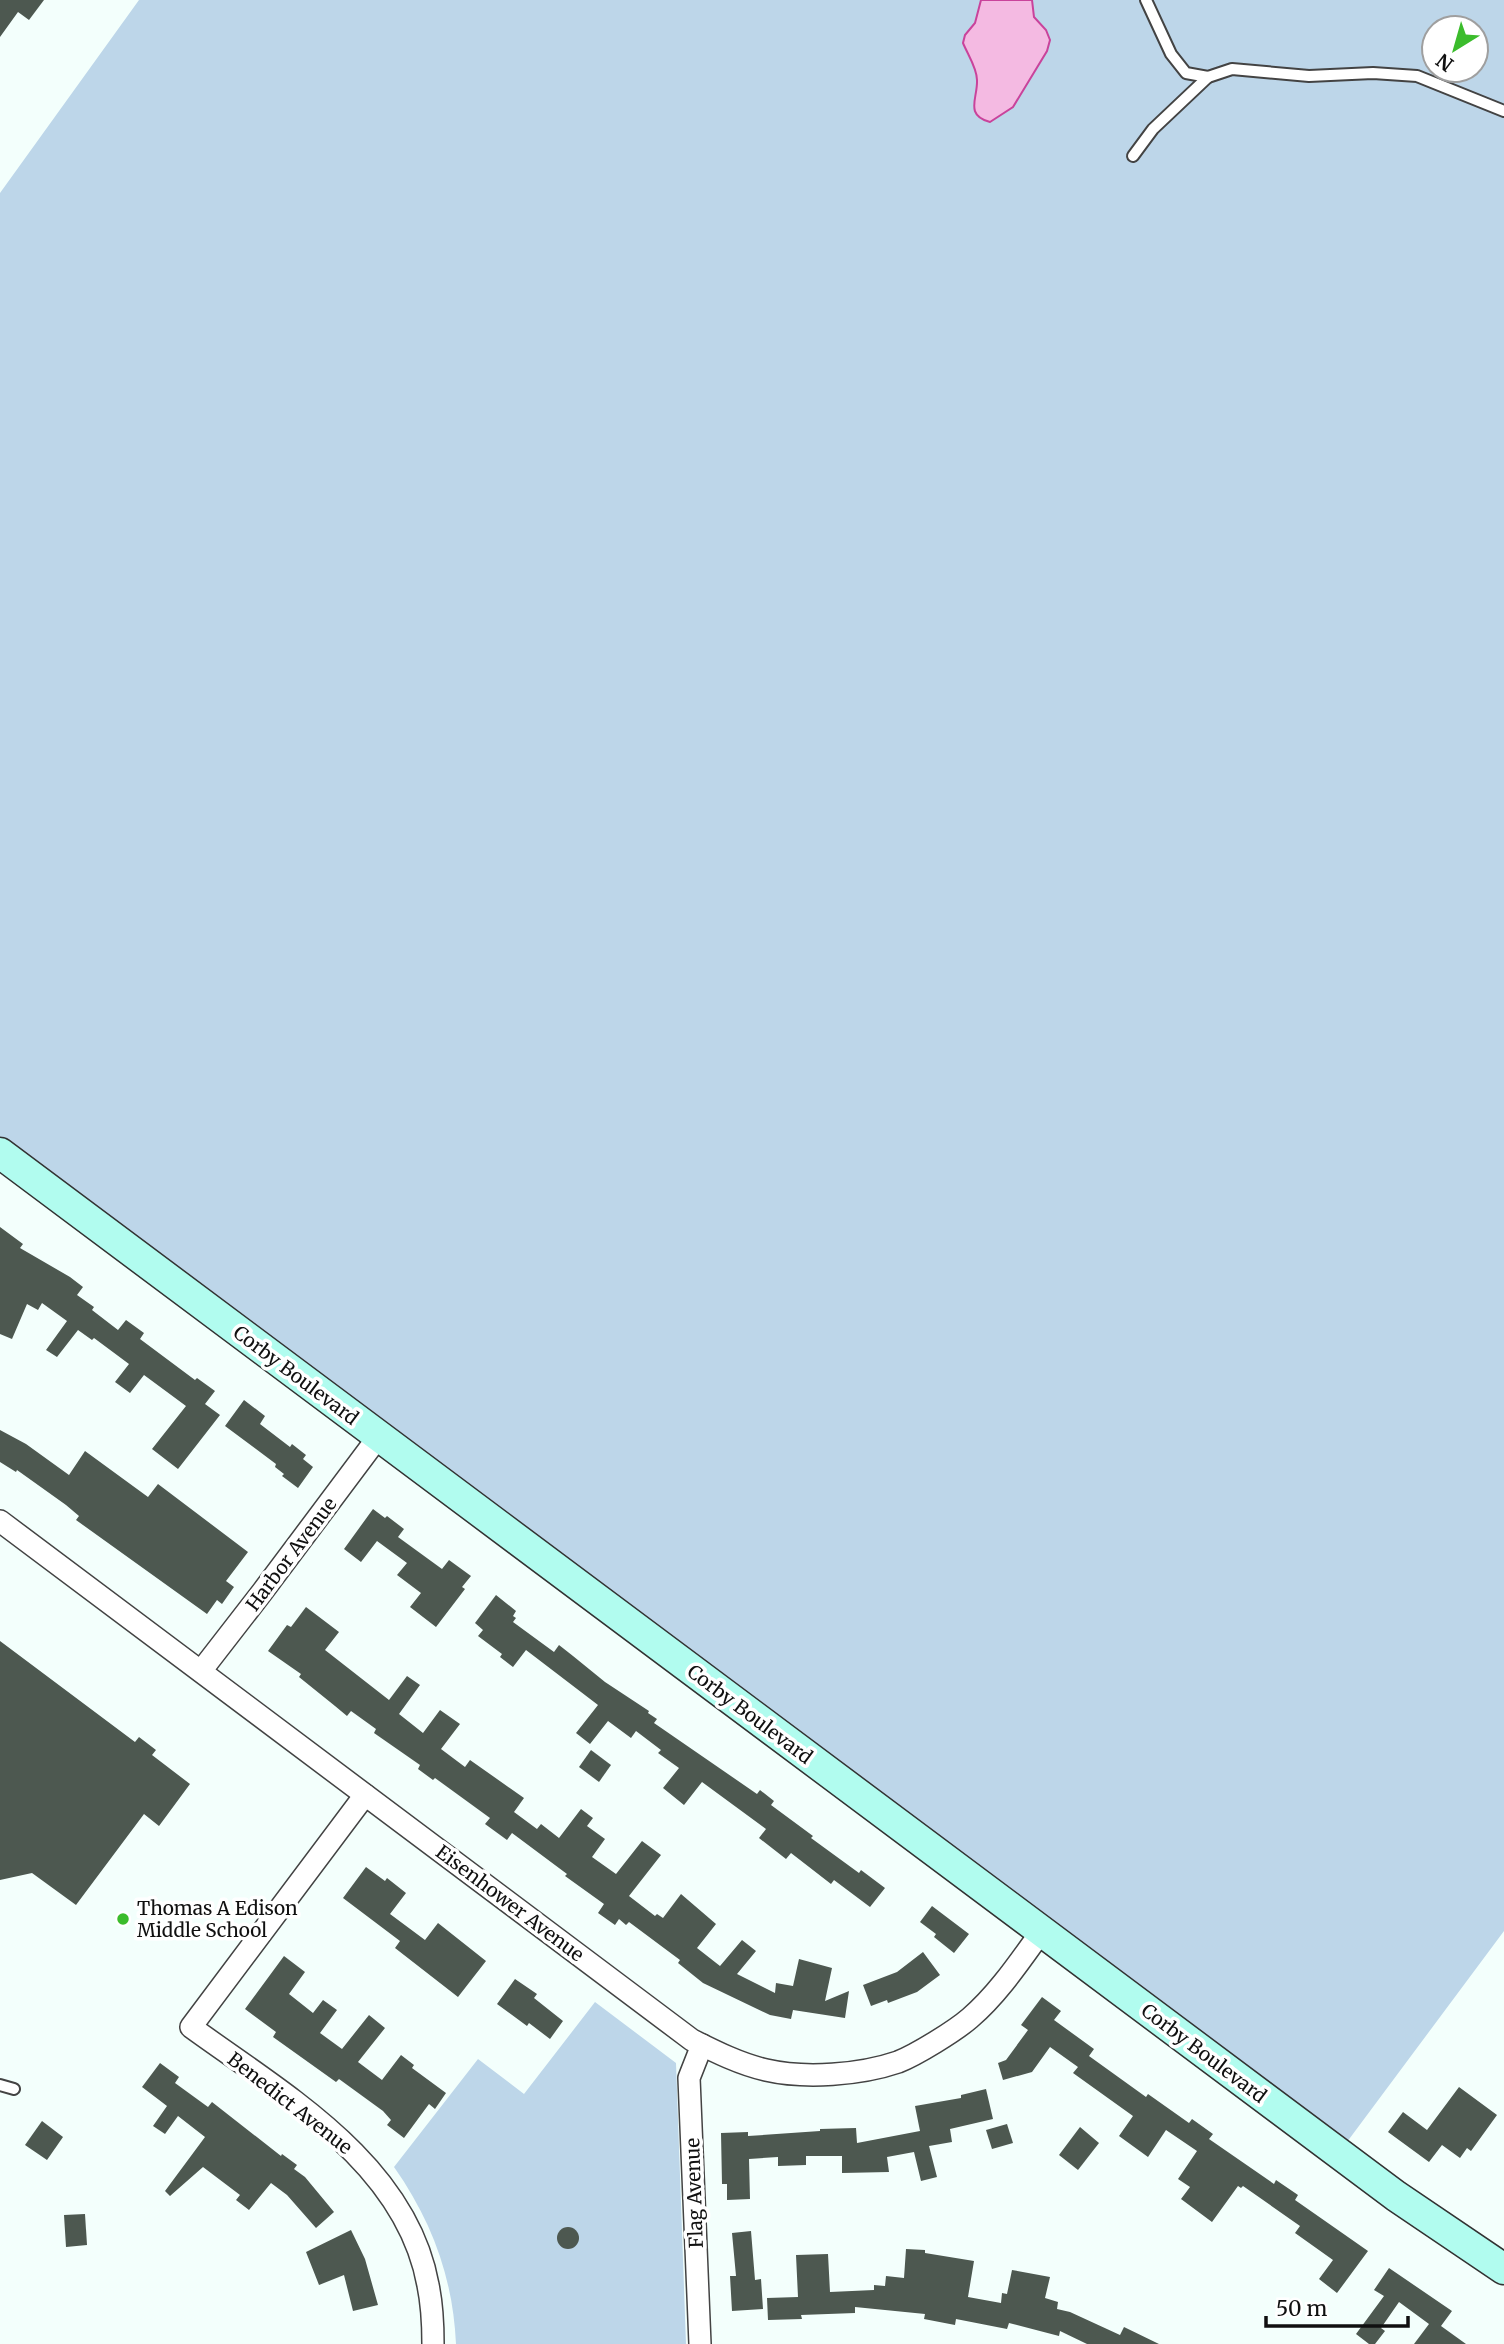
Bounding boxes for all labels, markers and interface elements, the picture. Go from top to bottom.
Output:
north arrow [1420,14,1490,84]
text: N [1432,48,1458,77]
street label: Corby Boulevard [229,1320,363,1430]
street label: Harbor Avenue [240,1492,342,1616]
street label: Corby Boulevard [683,1659,817,1769]
street label: Eisenhower Avenue [431,1839,589,1967]
place label: Thomas A Edison Middle School [137,1896,298,1942]
marker: Thomas A Edison Middle School [115,1911,131,1927]
street label: Corby Boulevard [1137,1998,1271,2108]
street label: Benedict Avenue [223,2047,357,2159]
street label: Flag Avenue [680,2137,708,2249]
scale bar [1266,2284,1408,2328]
text: 50 m [1276,2295,1327,2322]

